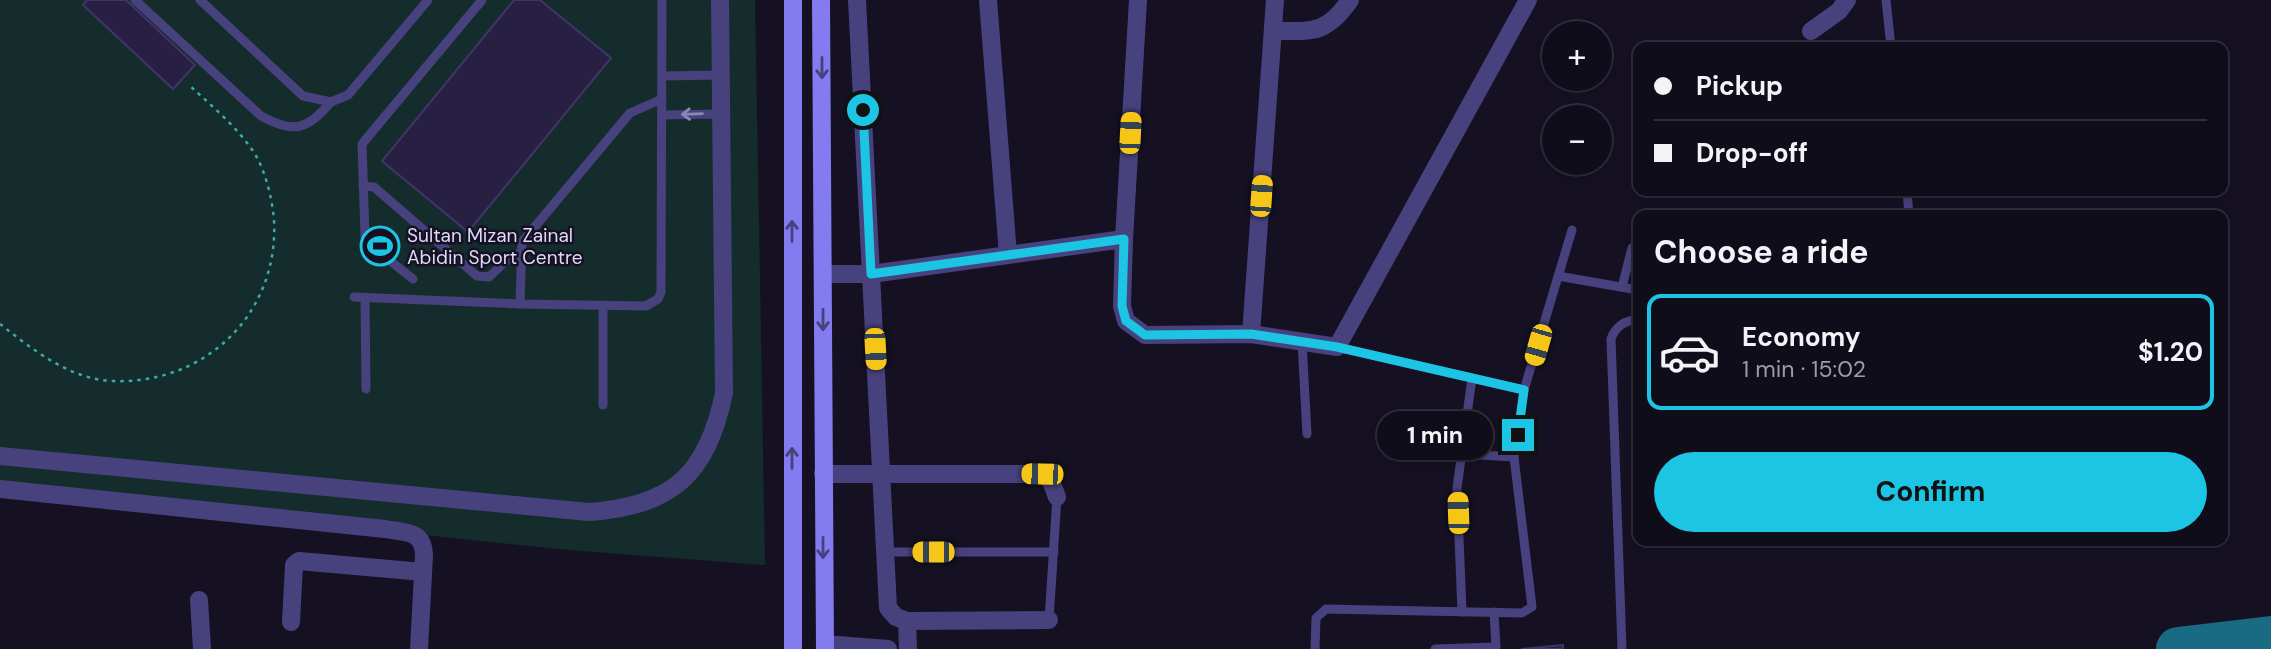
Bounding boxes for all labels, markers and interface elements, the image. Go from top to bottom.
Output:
map controls [1542,21,1612,175]
button: + [1542,21,1612,91]
one-way arrow [815,56,829,79]
text: Pickup [1696,69,1783,103]
route start [847,94,879,126]
button: − [1542,105,1612,175]
one-way arrow [681,108,704,121]
car [1119,111,1142,155]
text: Drop-off [1696,136,1808,170]
car [1250,174,1273,218]
one-way arrow [785,220,799,243]
place label: Sultan Mizan Zainal Abidin Sport Centre [407,223,582,270]
sports icon: Sultan Mizan Zainal Abidin Sport Centre [359,225,401,267]
text: Choose a ride [1654,231,1869,273]
one-way arrow [816,308,830,331]
text: Economy [1742,320,1860,354]
icon: car [1658,321,1721,384]
car [1523,322,1554,368]
car [864,327,887,371]
text: $1.20 [2138,335,2203,369]
text: 1 min · 15:02 [1742,354,1866,384]
callout: 1 min [1378,410,1494,460]
route end [1502,419,1534,451]
text: 1 min [1407,420,1463,450]
one-way arrow [785,447,799,470]
button: Confirm [1654,452,2207,532]
car [1021,463,1064,485]
car [1447,492,1470,534]
one-way arrow [816,536,830,559]
car [913,542,955,563]

